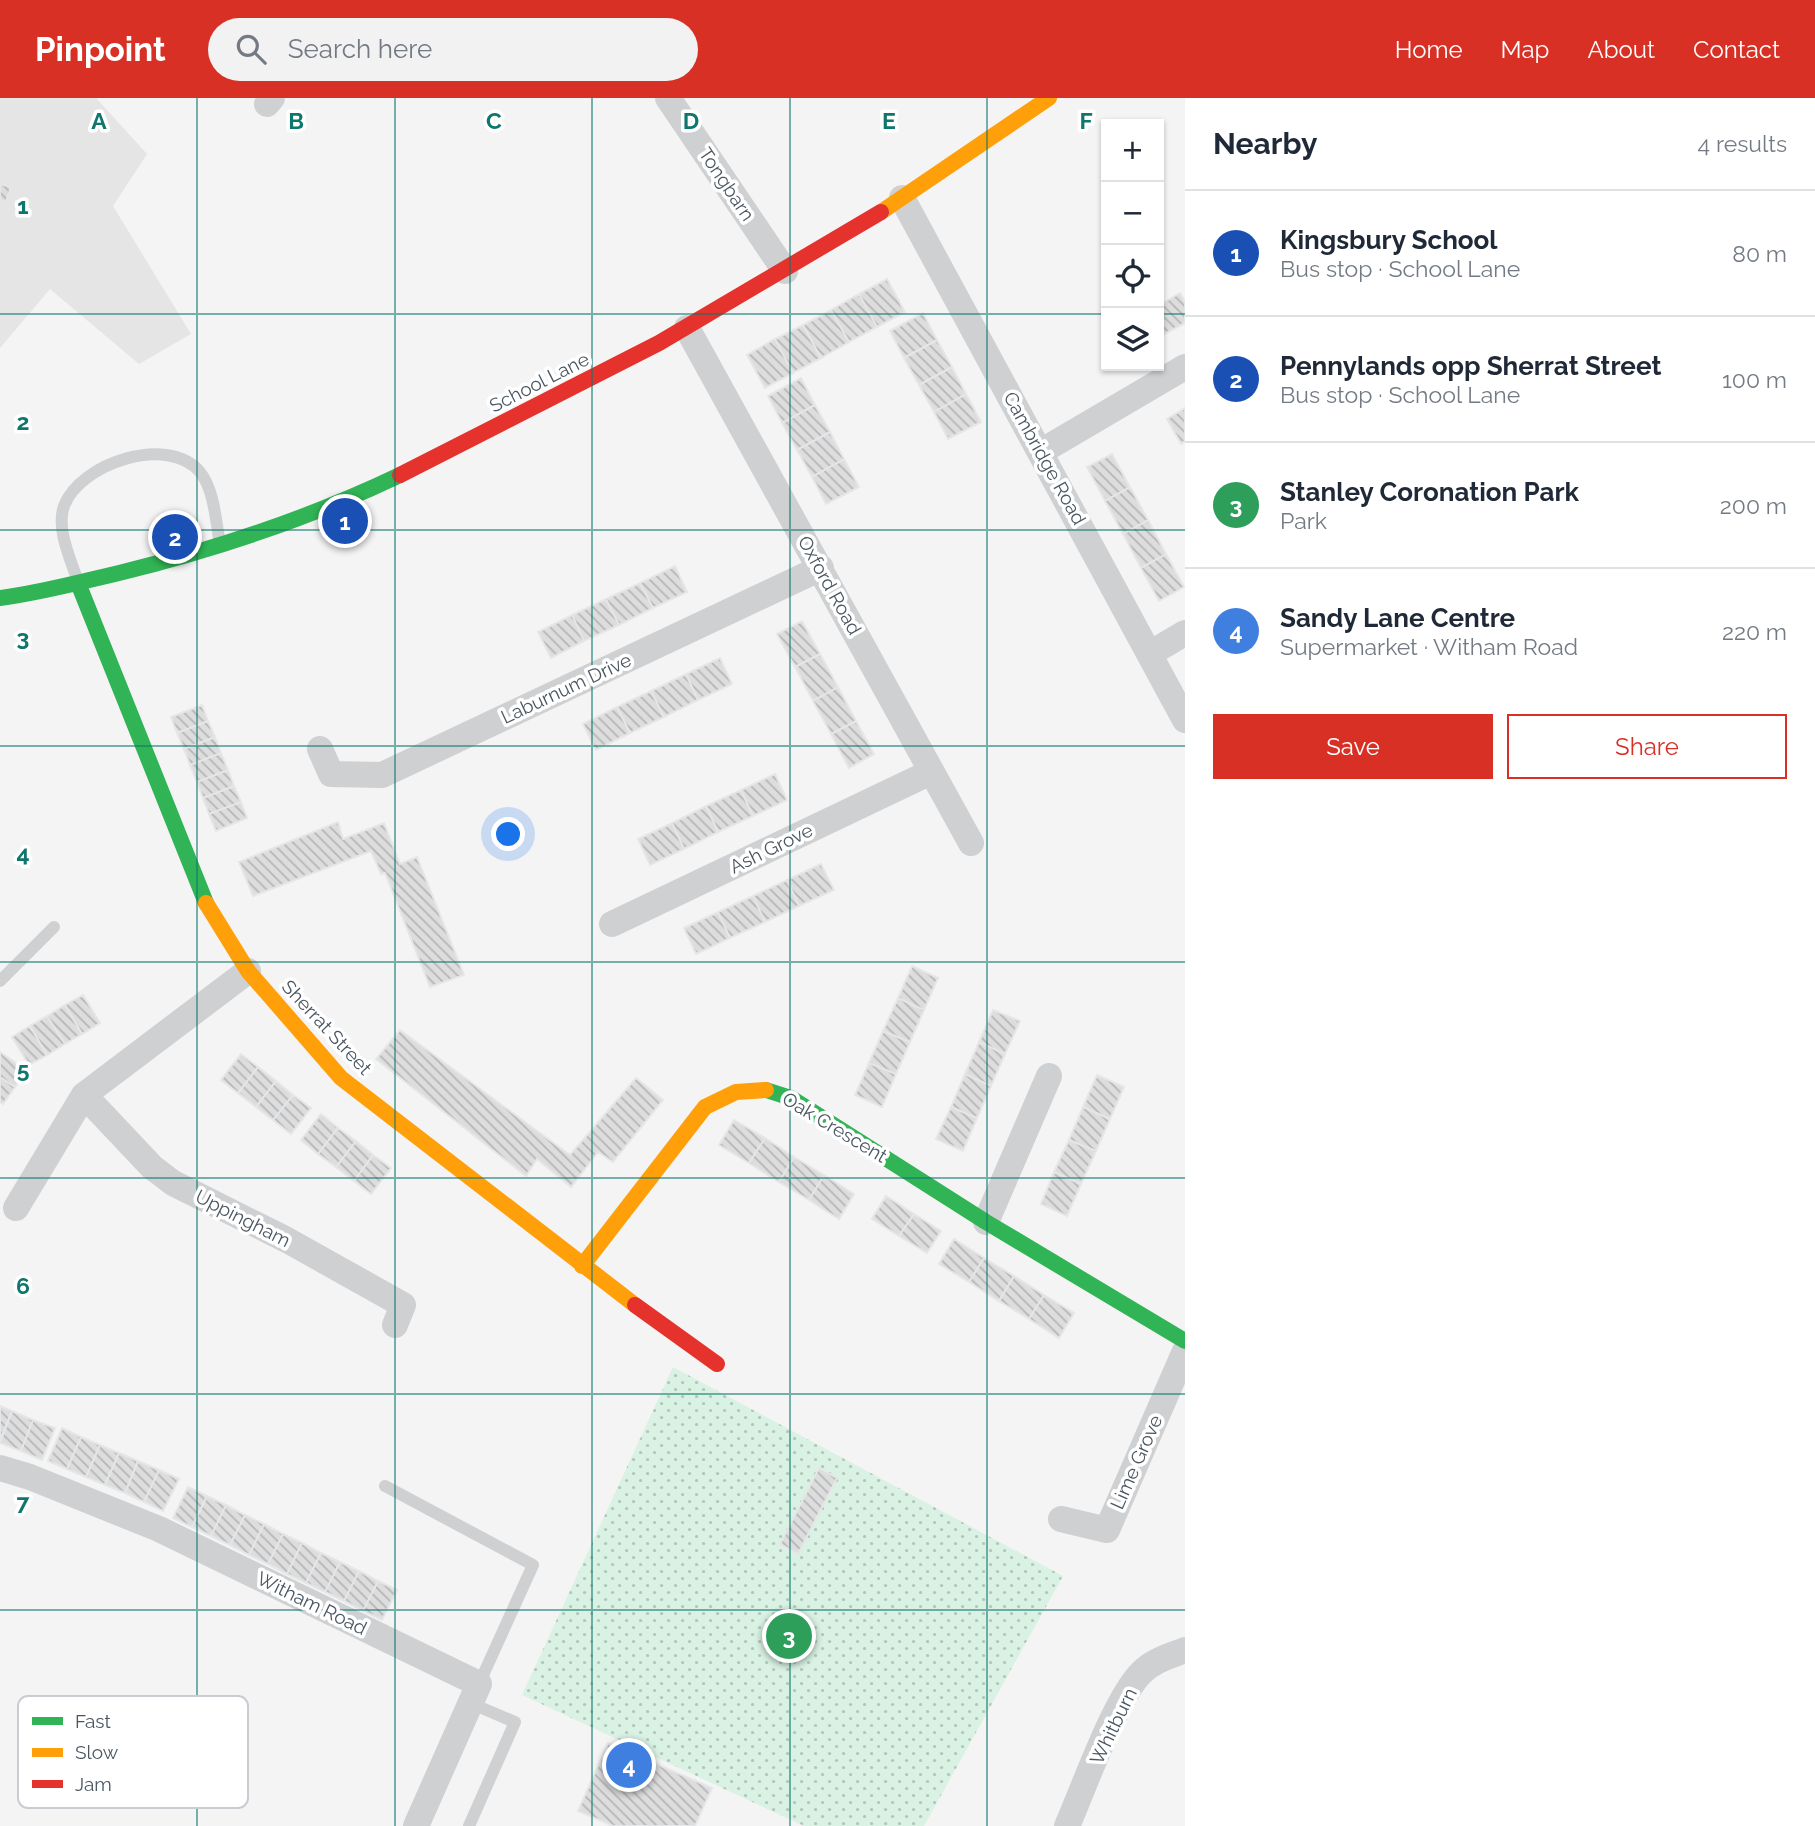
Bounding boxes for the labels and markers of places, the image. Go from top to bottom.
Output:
pin: 1 [322,495,368,547]
pin: 2 [152,511,198,563]
pin: 3 [766,1610,812,1662]
pin: 4 [606,1739,652,1791]

